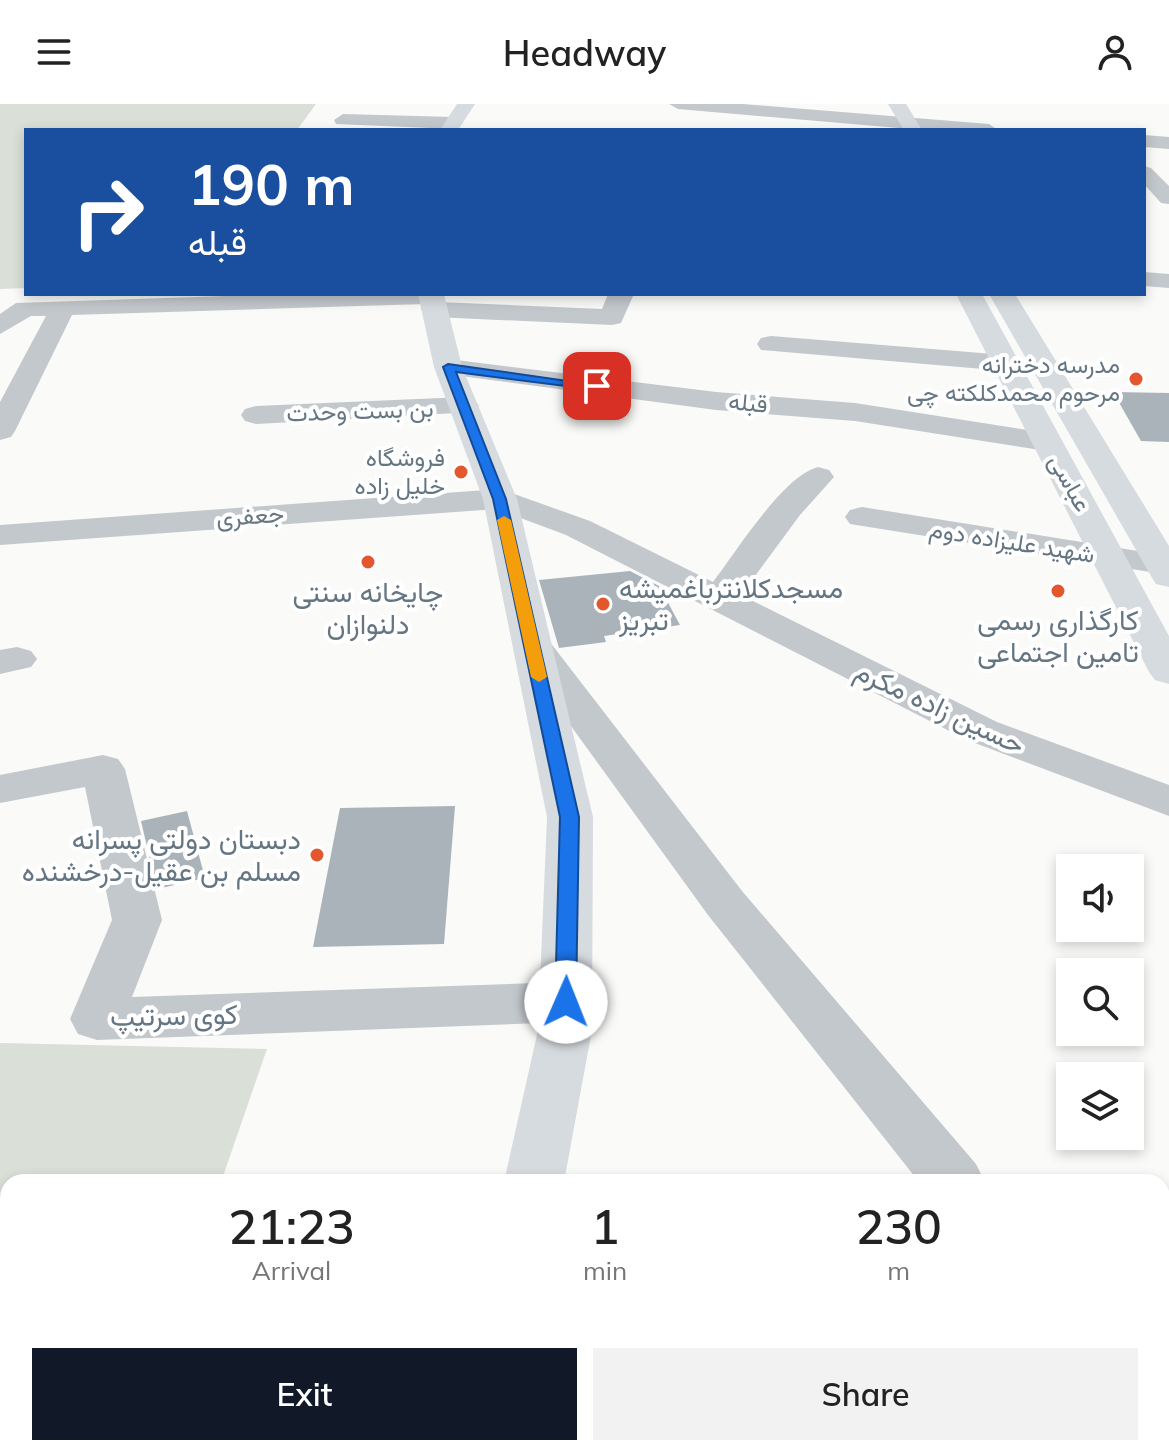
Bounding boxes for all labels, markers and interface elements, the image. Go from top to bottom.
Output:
icon: menu [32,30,76,74]
text: Headway [503,30,666,75]
icon: person [1093,30,1137,74]
text: 190 m [188,149,355,219]
icon: right [56,160,160,264]
text: قبله [188,219,247,264]
place label: مدرسه دخترانه مرحوم محمدکلکته چی [907,349,1120,409]
pin [563,352,631,420]
icon: arrive [575,364,619,408]
marker: مدرسه دخترانه مرحوم محمدکلکته چی [1127,370,1145,388]
street label: قبله [727,385,769,419]
street label: بن بست وحدت [286,392,434,429]
place label: فروشگاه خلیل زاده [355,442,445,501]
street label: عباسى [1043,448,1099,517]
marker: فروشگاه خلیل زاده [452,463,470,481]
street label: جعفری [215,498,285,533]
street label: شهید علیزاده دوم [927,513,1097,571]
marker: چایخانه سنتی دلنوازان [359,553,377,571]
place label: مسجدکلانترباغمیشه تبریز [618,570,843,638]
place label: چایخانه سنتی دلنوازان [293,574,443,642]
marker: کارگذاری رسمی تامین اجتماعی [1049,582,1067,600]
marker: مسجدکلانترباغمیشه تبریز [594,595,612,613]
place label: کارگذاری رسمی تامین اجتماعی [977,602,1139,669]
street label: حسین زاده مکرم [849,652,1031,763]
place label: دبستان دولتی پسرانه مسلم بن عقیل-درخشنده [22,821,301,890]
marker: دبستان دولتی پسرانه مسلم بن عقیل-درخشنده [308,846,326,864]
map controls [1056,854,1144,1150]
button: sound [1056,854,1144,942]
button: search [1056,958,1144,1046]
position arrow [524,960,608,1044]
street label: کوی سرتیپ [110,996,238,1035]
button: layers [1056,1062,1144,1150]
text: 21:23 [228,1196,355,1256]
text: 1 [591,1196,619,1256]
text: 230 [855,1196,942,1256]
text: Arrival [252,1254,331,1287]
text: min [583,1254,627,1287]
text: m [887,1254,910,1287]
button: Exit [32,1348,577,1440]
button: Share [593,1348,1138,1440]

